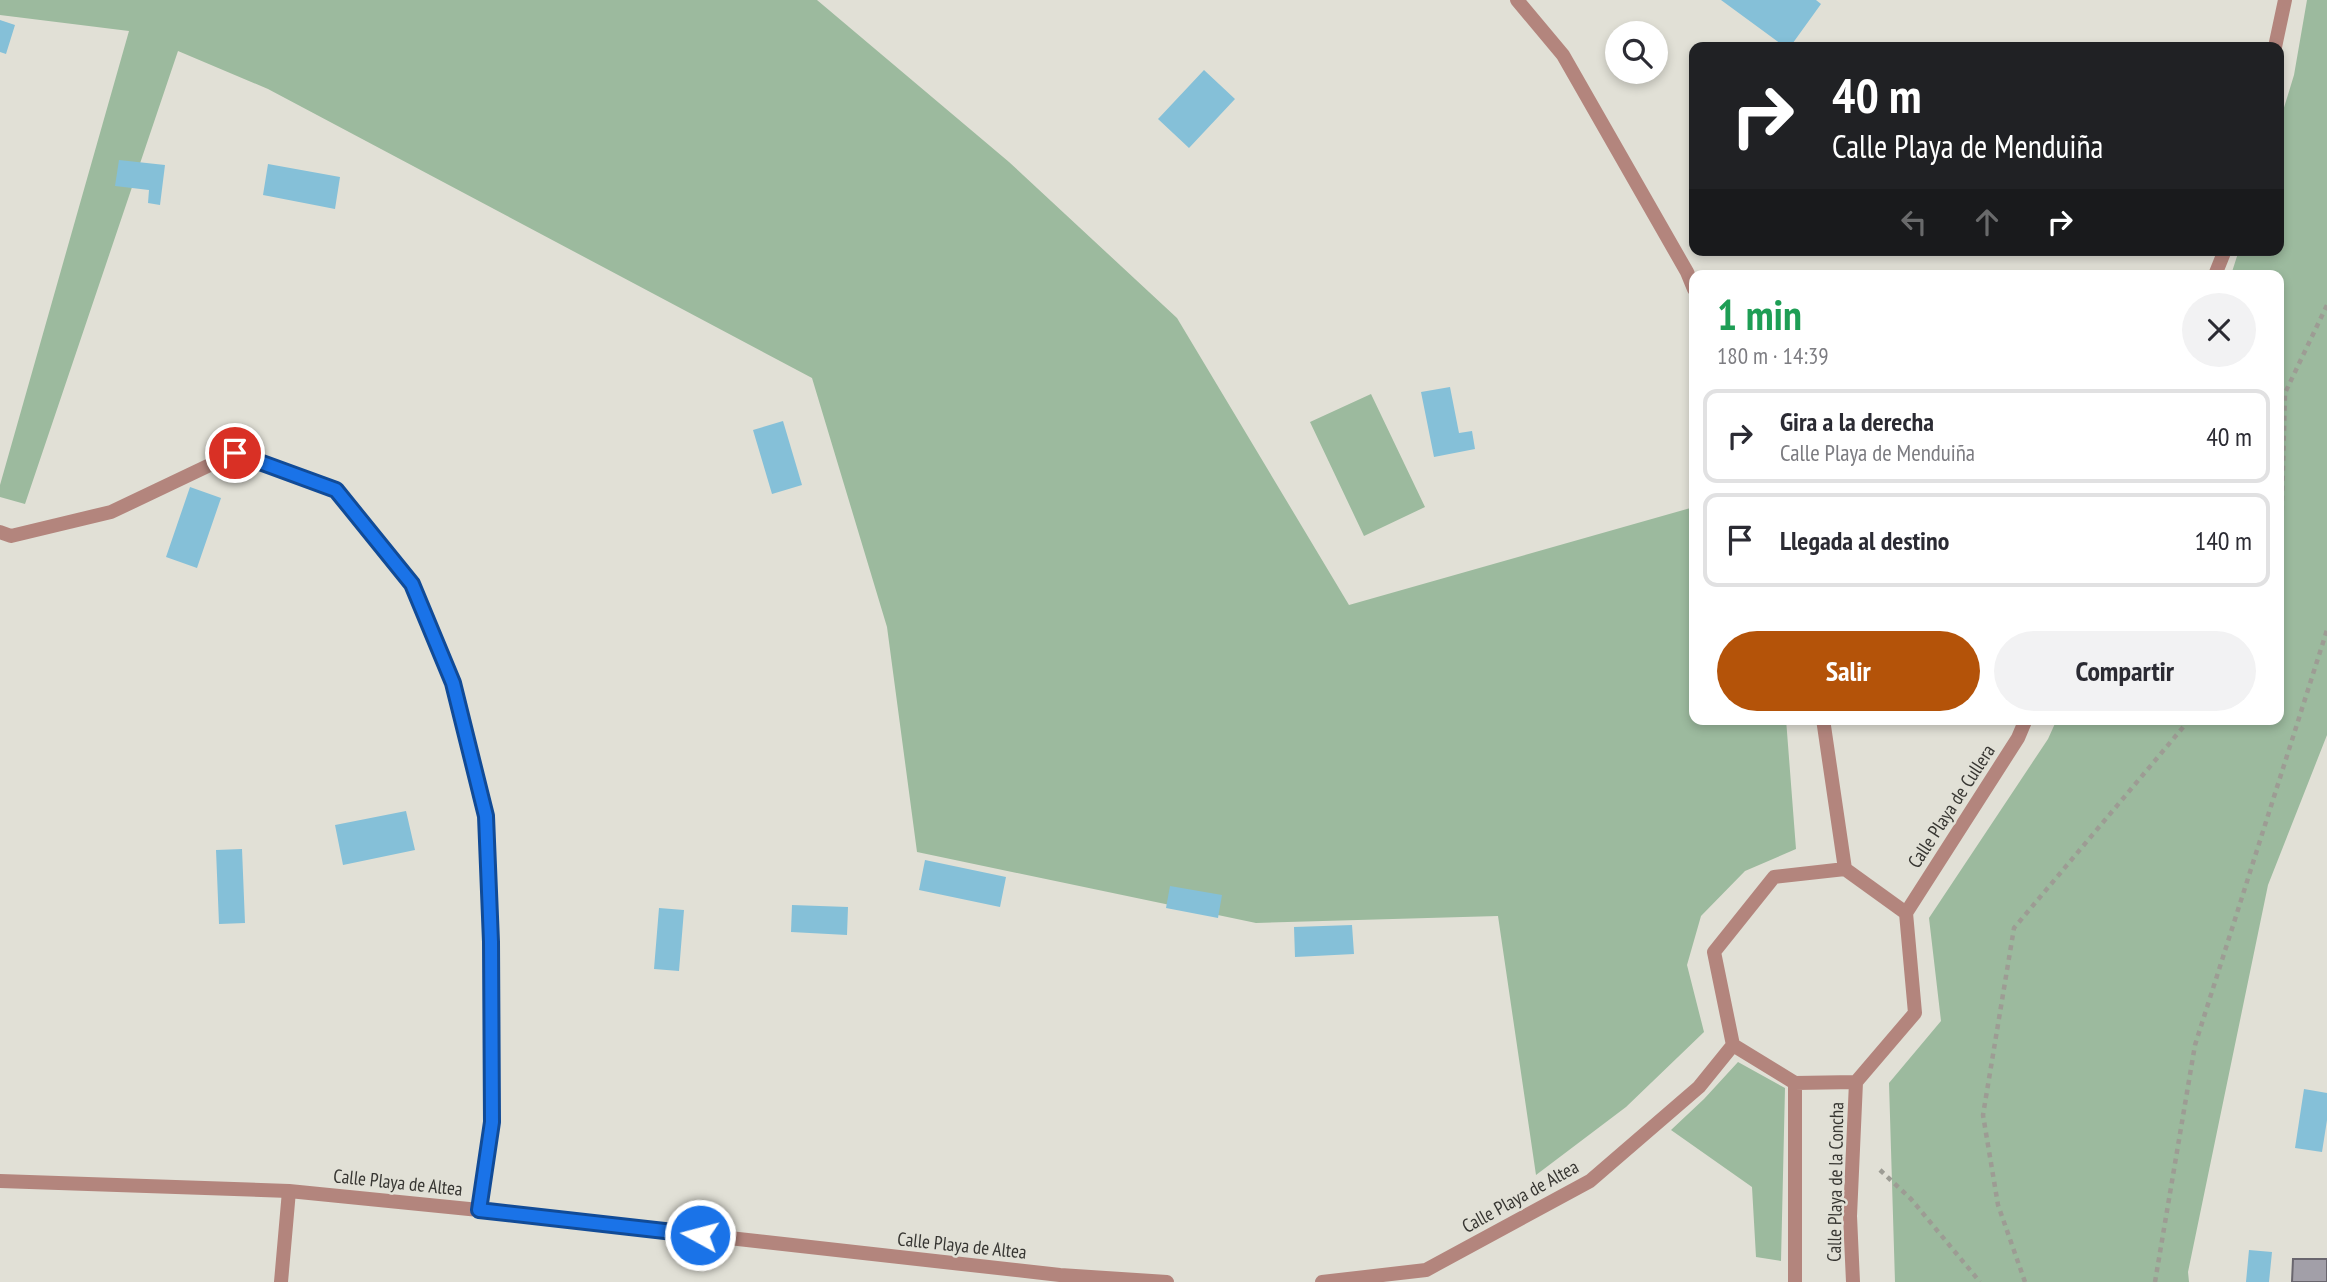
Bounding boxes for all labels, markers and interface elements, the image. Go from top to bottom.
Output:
map controls [1605,21,1668,84]
button: search [1605,21,1668,84]
text: 40 m [1832,63,1921,127]
icon: right [1717,70,1808,161]
text: Calle Playa de Menduiña [1832,125,2103,167]
icon: left [1895,203,1933,241]
icon: ahead [1968,203,2006,241]
icon: right [2041,203,2079,241]
text: 1 min [1717,287,1802,342]
button: close [2182,293,2256,367]
text: 180 m · 14:39 [1717,341,1829,370]
text: Gira a la derecha [1780,405,1934,438]
icon: right [1721,417,1759,455]
text: 40 m [2206,420,2252,453]
pin [205,423,265,483]
icon: arrive [216,434,254,472]
text: Calle Playa de Menduiña [1780,438,1975,467]
icon: arrive [1721,521,1759,559]
text: Llegada al destino [1780,524,1949,557]
text: 140 m [2194,524,2252,557]
button: Salir [1717,631,1980,711]
button: Compartir [1994,631,2256,711]
street label: Calle Playa de Cullera [1902,740,2000,872]
street label: Calle Playa de la Concha [1822,1102,1848,1262]
street label: Calle Playa de Altea [1457,1154,1583,1238]
street label: Calle Playa de Altea [332,1163,464,1201]
position arrow [663,1198,737,1272]
street label: Calle Playa de Altea [896,1226,1028,1264]

